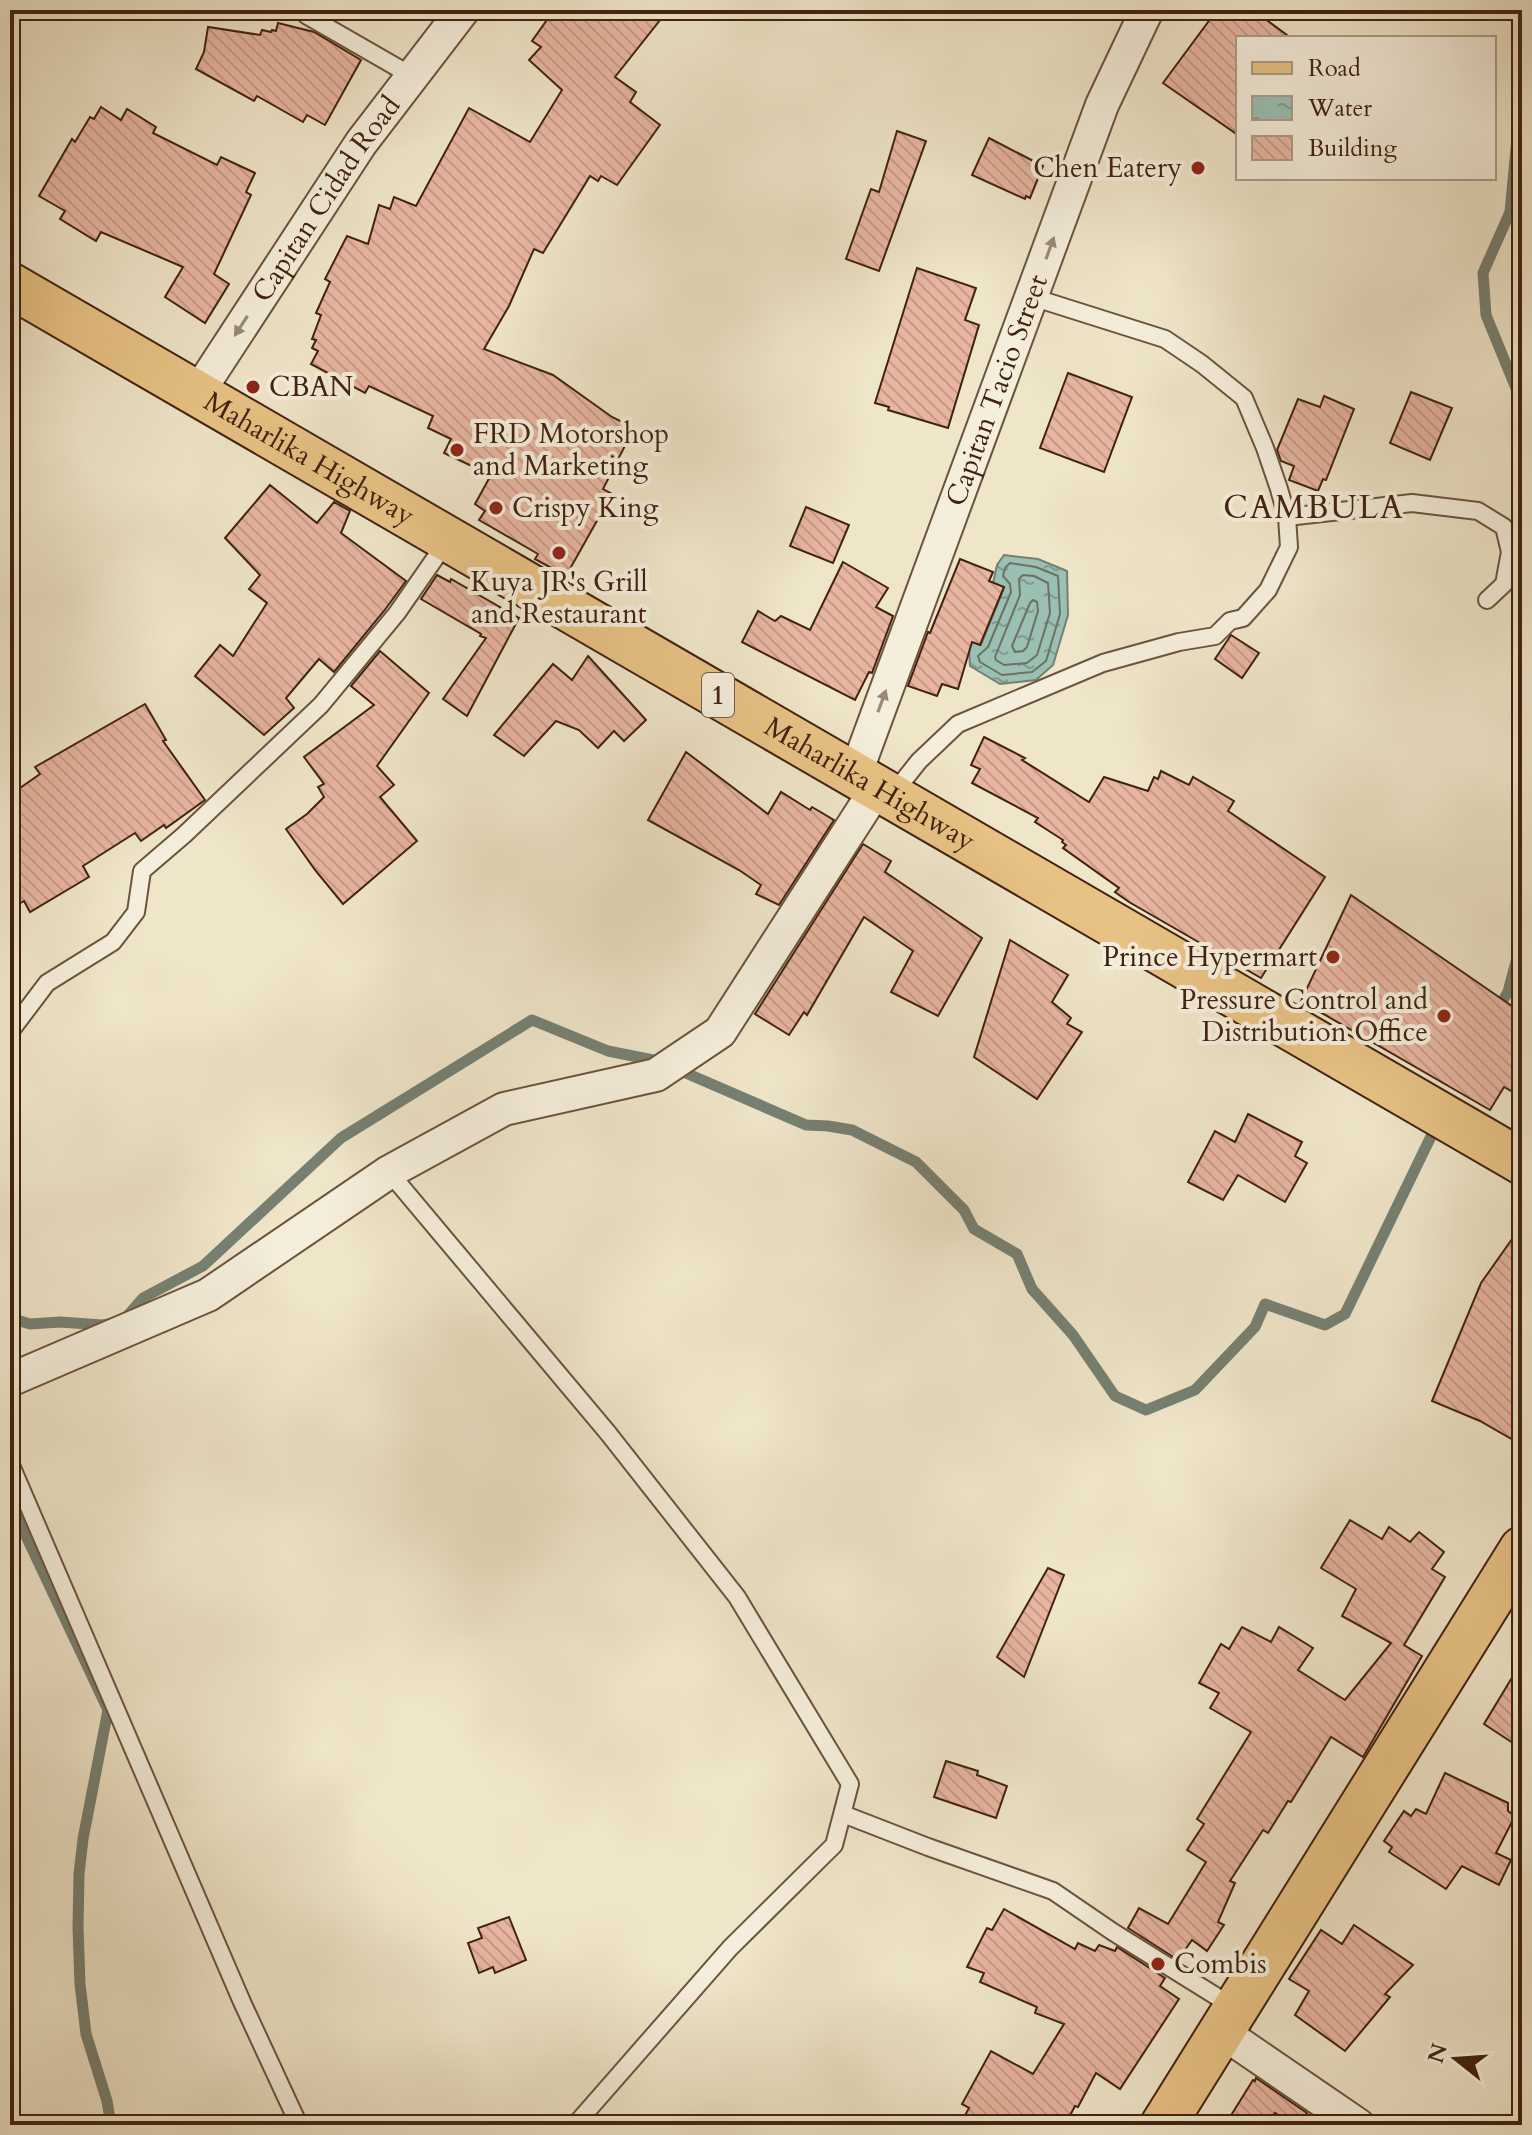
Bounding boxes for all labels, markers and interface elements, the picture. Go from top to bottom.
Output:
legend [1236,36,1496,180]
text: Road [1308,52,1361,85]
street label: Capitan Cidad Road [243,88,409,309]
text: Water [1307,92,1372,125]
text: Building [1308,132,1398,165]
place label: Chen Eatery [1033,149,1182,187]
marker: Chen Eatery [1189,159,1207,177]
one-way arrow [1044,235,1057,259]
street label: Capitan Tacio Street [937,269,1057,511]
one-way arrow [235,315,249,337]
place label: CBAN [269,368,353,406]
marker: CBAN [244,378,262,396]
street label: Maharlika Highway [197,383,422,535]
place label: FRD Motorshop and Marketing [473,415,669,485]
marker: FRD Motorshop and Marketing [448,441,466,459]
district label: CAMBULA [1223,486,1405,530]
place label: Crispy King [512,489,659,527]
marker: Crispy King [487,499,505,517]
marker: Kuya JR's Grill and Restaurant [550,544,568,562]
place label: Kuya JR's Grill and Restaurant [470,563,648,633]
road number: 1 [702,673,734,717]
one-way arrow [876,689,889,713]
street label: Maharlika Highway [758,708,982,860]
place label: Prince Hypermart [1103,938,1317,976]
marker: Prince Hypermart [1324,948,1342,966]
place label: Pressure Control and Distribution Office [1180,981,1428,1051]
marker: Pressure Control and Distribution Office [1435,1007,1453,1025]
place label: Combis [1174,1945,1267,1983]
marker: Combis [1149,1955,1167,1973]
north arrow [1416,2019,1496,2099]
text: N [1421,2040,1455,2067]

